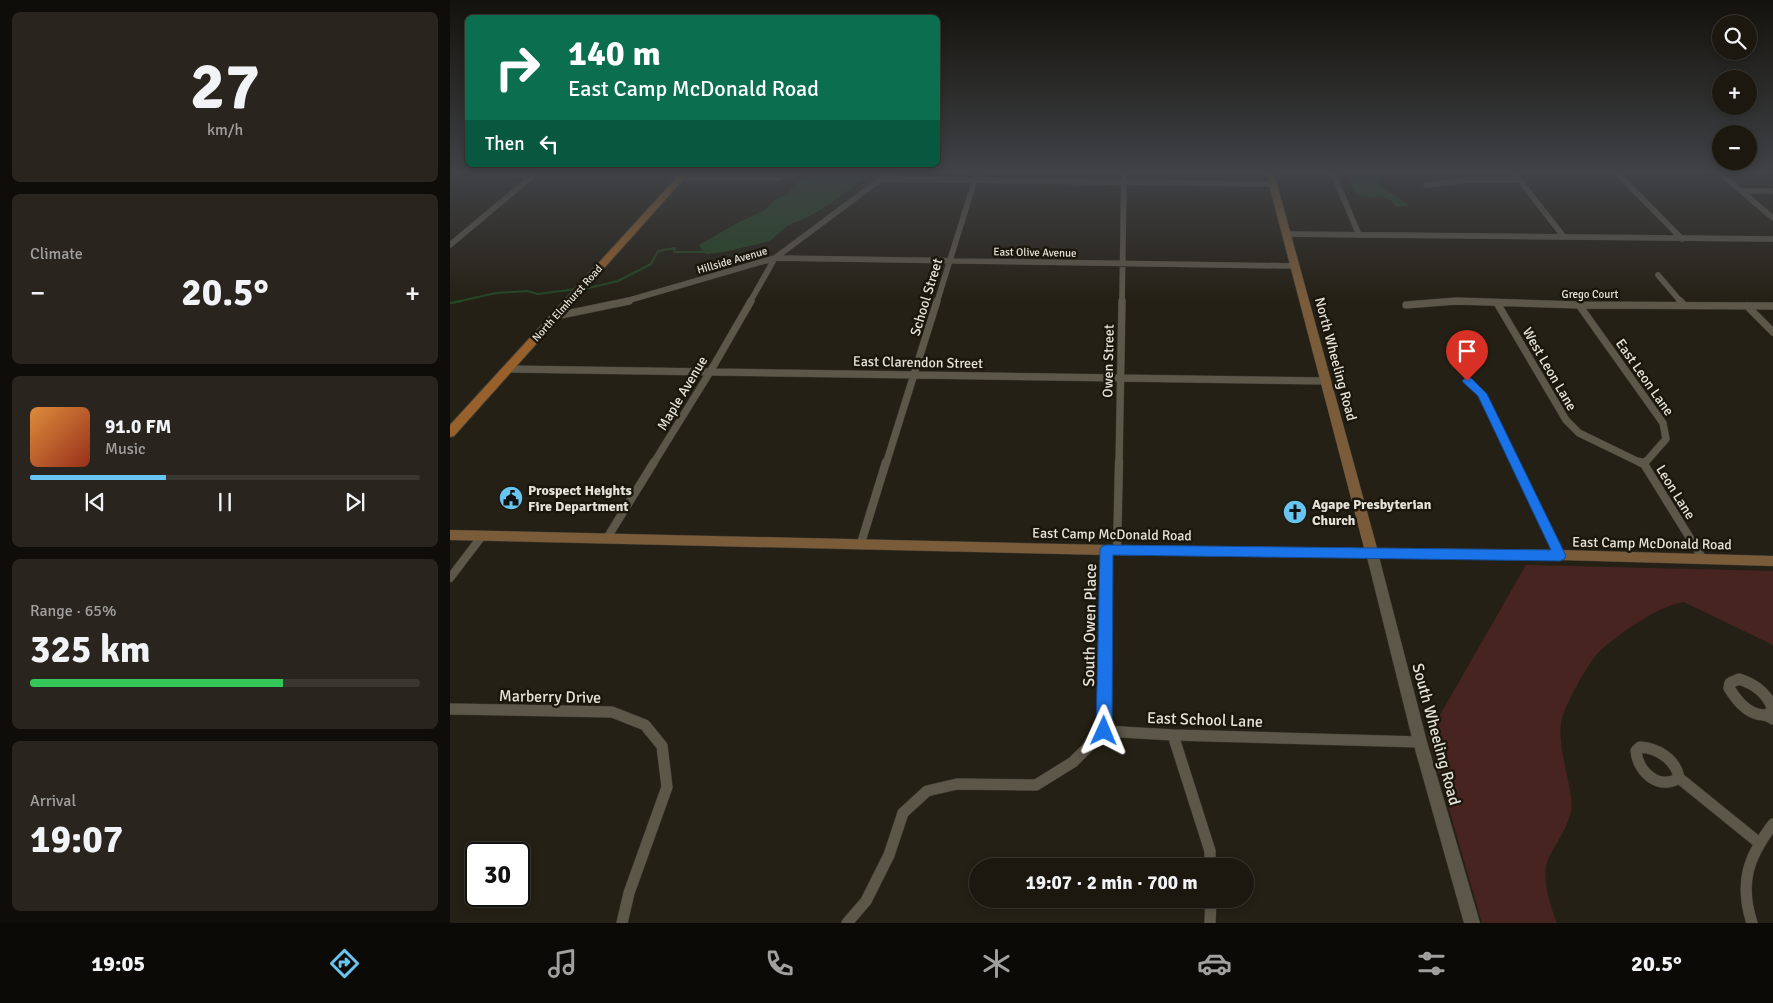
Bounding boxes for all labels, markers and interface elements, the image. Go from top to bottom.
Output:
map controls [1712,15,1757,170]
button: search [1712,15,1757,60]
text: 140 m [568,32,661,75]
icon: right [485,35,550,100]
text: 27 [190,47,260,127]
button: + [1712,70,1757,115]
text: East Camp McDonald Road [568,75,819,102]
text: km/h [207,120,243,140]
button: − [1712,125,1757,170]
icon: left [535,130,563,158]
text: Then [485,132,525,156]
text: Climate [30,244,83,264]
street label: Hillside Avenue [695,244,769,277]
street label: East Olive Avenue [993,245,1077,260]
street label: School Street [907,256,946,338]
street label: North Elmhurst Road [530,262,605,344]
text: 20.5° [181,269,269,316]
text: − [30,276,45,310]
text: + [405,276,420,310]
street label: Grego Court [1562,288,1619,301]
street label: North Wheeling Road [1311,295,1360,423]
street label: Owen Street [1099,324,1118,398]
street label: West Leon Lane [1519,325,1580,414]
pin [1446,330,1488,381]
street label: East Leon Lane [1612,336,1677,419]
icon: arrive [1453,337,1481,365]
street label: Maple Avenue [654,353,711,433]
street label: East Clarendon Street [853,353,983,372]
text: 91.0 FM [105,415,171,439]
text: Music [105,439,146,459]
street label: Leon Lane [1652,462,1699,523]
place label: Prospect Heights Fire Department [528,482,632,515]
public building icon: Prospect Heights Fire Department [498,485,524,511]
icon: previous [81,488,109,516]
icon: pause [211,488,239,516]
icon: next [341,488,369,516]
place label: Agape Presbyterian Church [1312,496,1432,529]
church icon: Agape Presbyterian Church [1282,499,1308,525]
street label: East Camp McDonald Road [1032,525,1192,544]
street label: East Camp McDonald Road [1572,534,1732,553]
street label: South Owen Place [1079,563,1101,687]
text: Range · 65% [30,601,116,621]
text: 325 km [30,626,151,673]
street label: South Wheeling Road [1407,661,1465,807]
street label: Marberry Drive [499,686,601,708]
position arrow [1077,704,1129,756]
street label: East School Lane [1147,708,1263,732]
text: Arrival [30,791,76,811]
text: 19:07 [30,816,123,863]
speed limit sign: 30 [465,842,530,907]
text: 19:07 · 2 min · 700 m [1025,871,1198,895]
icon: directions [327,946,362,981]
icon: music [545,946,580,981]
icon: phone [762,946,797,981]
icon: climate [979,946,1014,981]
icon: car [1197,946,1232,981]
icon: filters [1414,946,1449,981]
text: 19:05 [91,950,145,977]
text: 20.5° [1631,950,1682,977]

